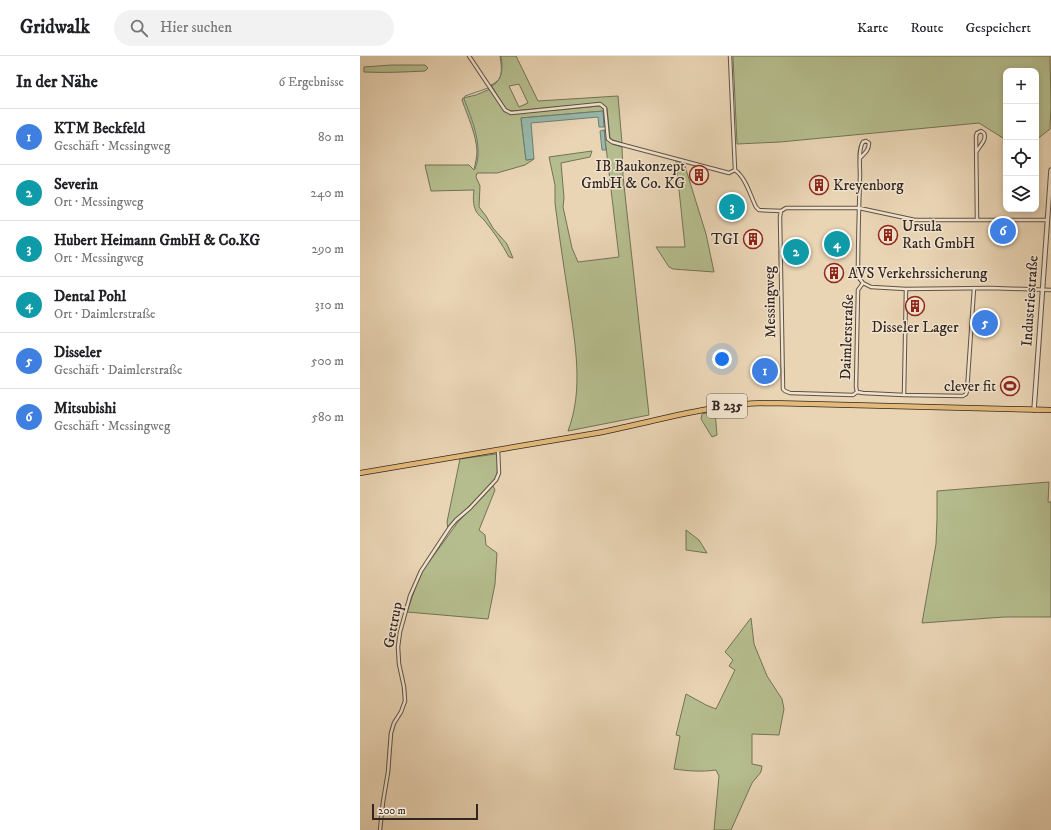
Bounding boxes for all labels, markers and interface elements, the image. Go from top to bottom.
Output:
search box [114,10,394,46]
text: Gridwalk [20,16,90,39]
icon: search [128,17,150,39]
text: Hier suchen [160,18,232,37]
text: Karte [857,19,888,37]
text: Route [910,19,943,37]
text: Gespeichert [965,19,1031,37]
map controls [1003,68,1039,212]
button: + [1003,68,1039,104]
text: In der Nähe [16,71,98,93]
text: 6 Ergebnisse [278,74,344,90]
button: − [1003,104,1039,140]
text: KTM Beckfeld [54,119,145,138]
text: 1 [27,129,31,145]
text: 80 m [318,129,344,145]
text: Geschäft · Messingweg [54,138,170,154]
button: locate [1003,140,1039,176]
place label: IB Baukonzept GmbH & Co. KG [581,157,686,193]
building icon: IB Baukonzept GmbH & Co. KG [688,164,710,186]
building icon: Kreyenborg [808,174,830,196]
text: Severin [54,175,98,194]
place label: Kreyenborg [833,176,904,195]
button: layers [1003,176,1039,212]
text: 2 [26,185,32,201]
text: 240 m [311,185,344,201]
pin: 3 [719,192,745,222]
text: Ort · Messingweg [54,194,143,210]
pin: 6 [990,216,1016,246]
place label: Ursula Rath GmbH [902,217,975,253]
building icon: Ursula Rath GmbH [877,224,899,246]
building icon: TGI [742,228,764,250]
pin: 4 [824,229,850,259]
place label: TGI [711,230,739,249]
text: Hubert Heimann GmbH & Co.KG [54,231,260,250]
pin: 2 [783,237,809,267]
text: 3 [27,241,31,257]
text: 290 m [312,241,344,257]
text: Ort · Messingweg [54,250,143,266]
street label: Industriestraße [1017,255,1043,347]
building icon: AVS Verkehrssicherung [823,262,845,284]
place label: AVS Verkehrssicherung [848,264,988,283]
street label: Messingweg [760,265,780,338]
text: Dental Pohl [54,287,126,306]
street label: Daimlerstraße [836,294,858,380]
building icon: Disseler Lager [904,295,926,317]
text: 4 [25,297,33,313]
text: 310 m [315,297,344,313]
text: Ort · Daimlerstraße [54,306,155,322]
pin: 5 [972,308,998,338]
place label: Disseler Lager [871,318,959,337]
text: Disseler [54,343,102,362]
your location [712,349,732,369]
text: 5 [26,353,32,369]
text: 500 m [311,353,344,369]
pin: 1 [752,356,778,386]
text: Geschäft · Daimlerstraße [54,362,182,378]
sports icon: clever fit [999,375,1021,397]
place label: clever fit [944,377,996,396]
road number: B 235 [707,394,747,418]
text: Mitsubishi [54,399,116,418]
text: 6 [26,409,32,425]
text: 580 m [312,409,344,425]
text: Geschäft · Messingweg [54,418,170,434]
street label: Gettrup [379,600,407,650]
scale bar [372,802,478,821]
text: 200 m [378,804,406,818]

